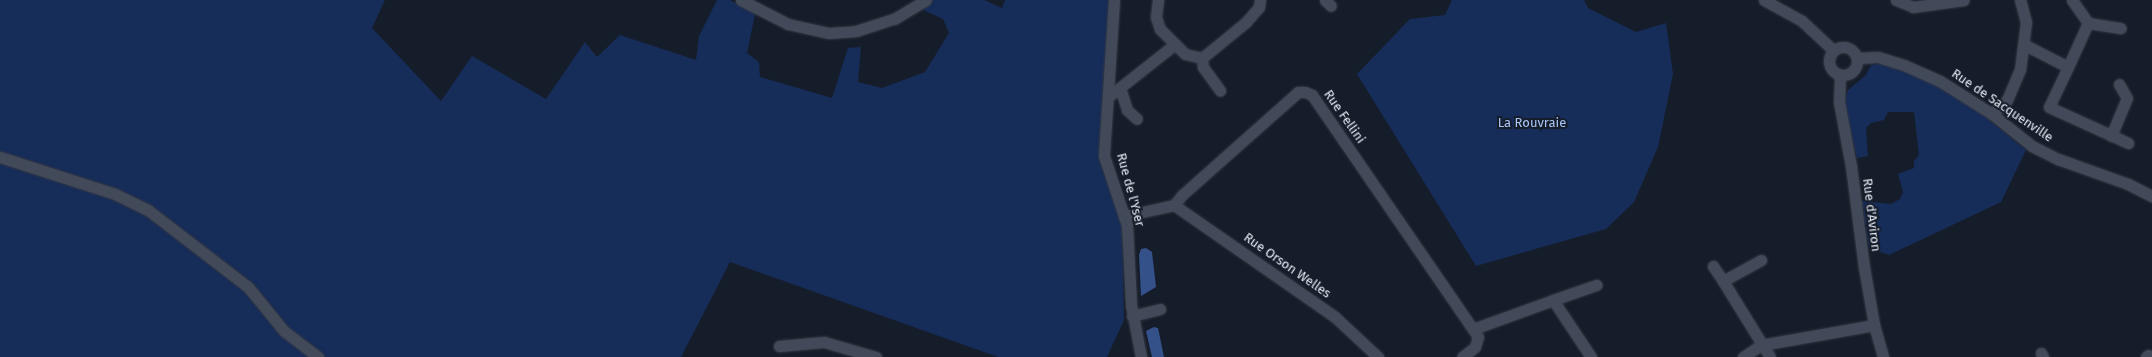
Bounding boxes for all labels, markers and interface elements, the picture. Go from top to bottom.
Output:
street label: Rue de Sacquenville [1948,66,2056,146]
street label: Rue Fellini [1320,87,1368,147]
park label: La Rouvraie [1498,115,1566,131]
street label: Rue de l'Yser [1113,152,1147,228]
street label: Rue d'Aviron [1859,178,1883,252]
street label: Rue Orson Welles [1240,230,1334,302]

